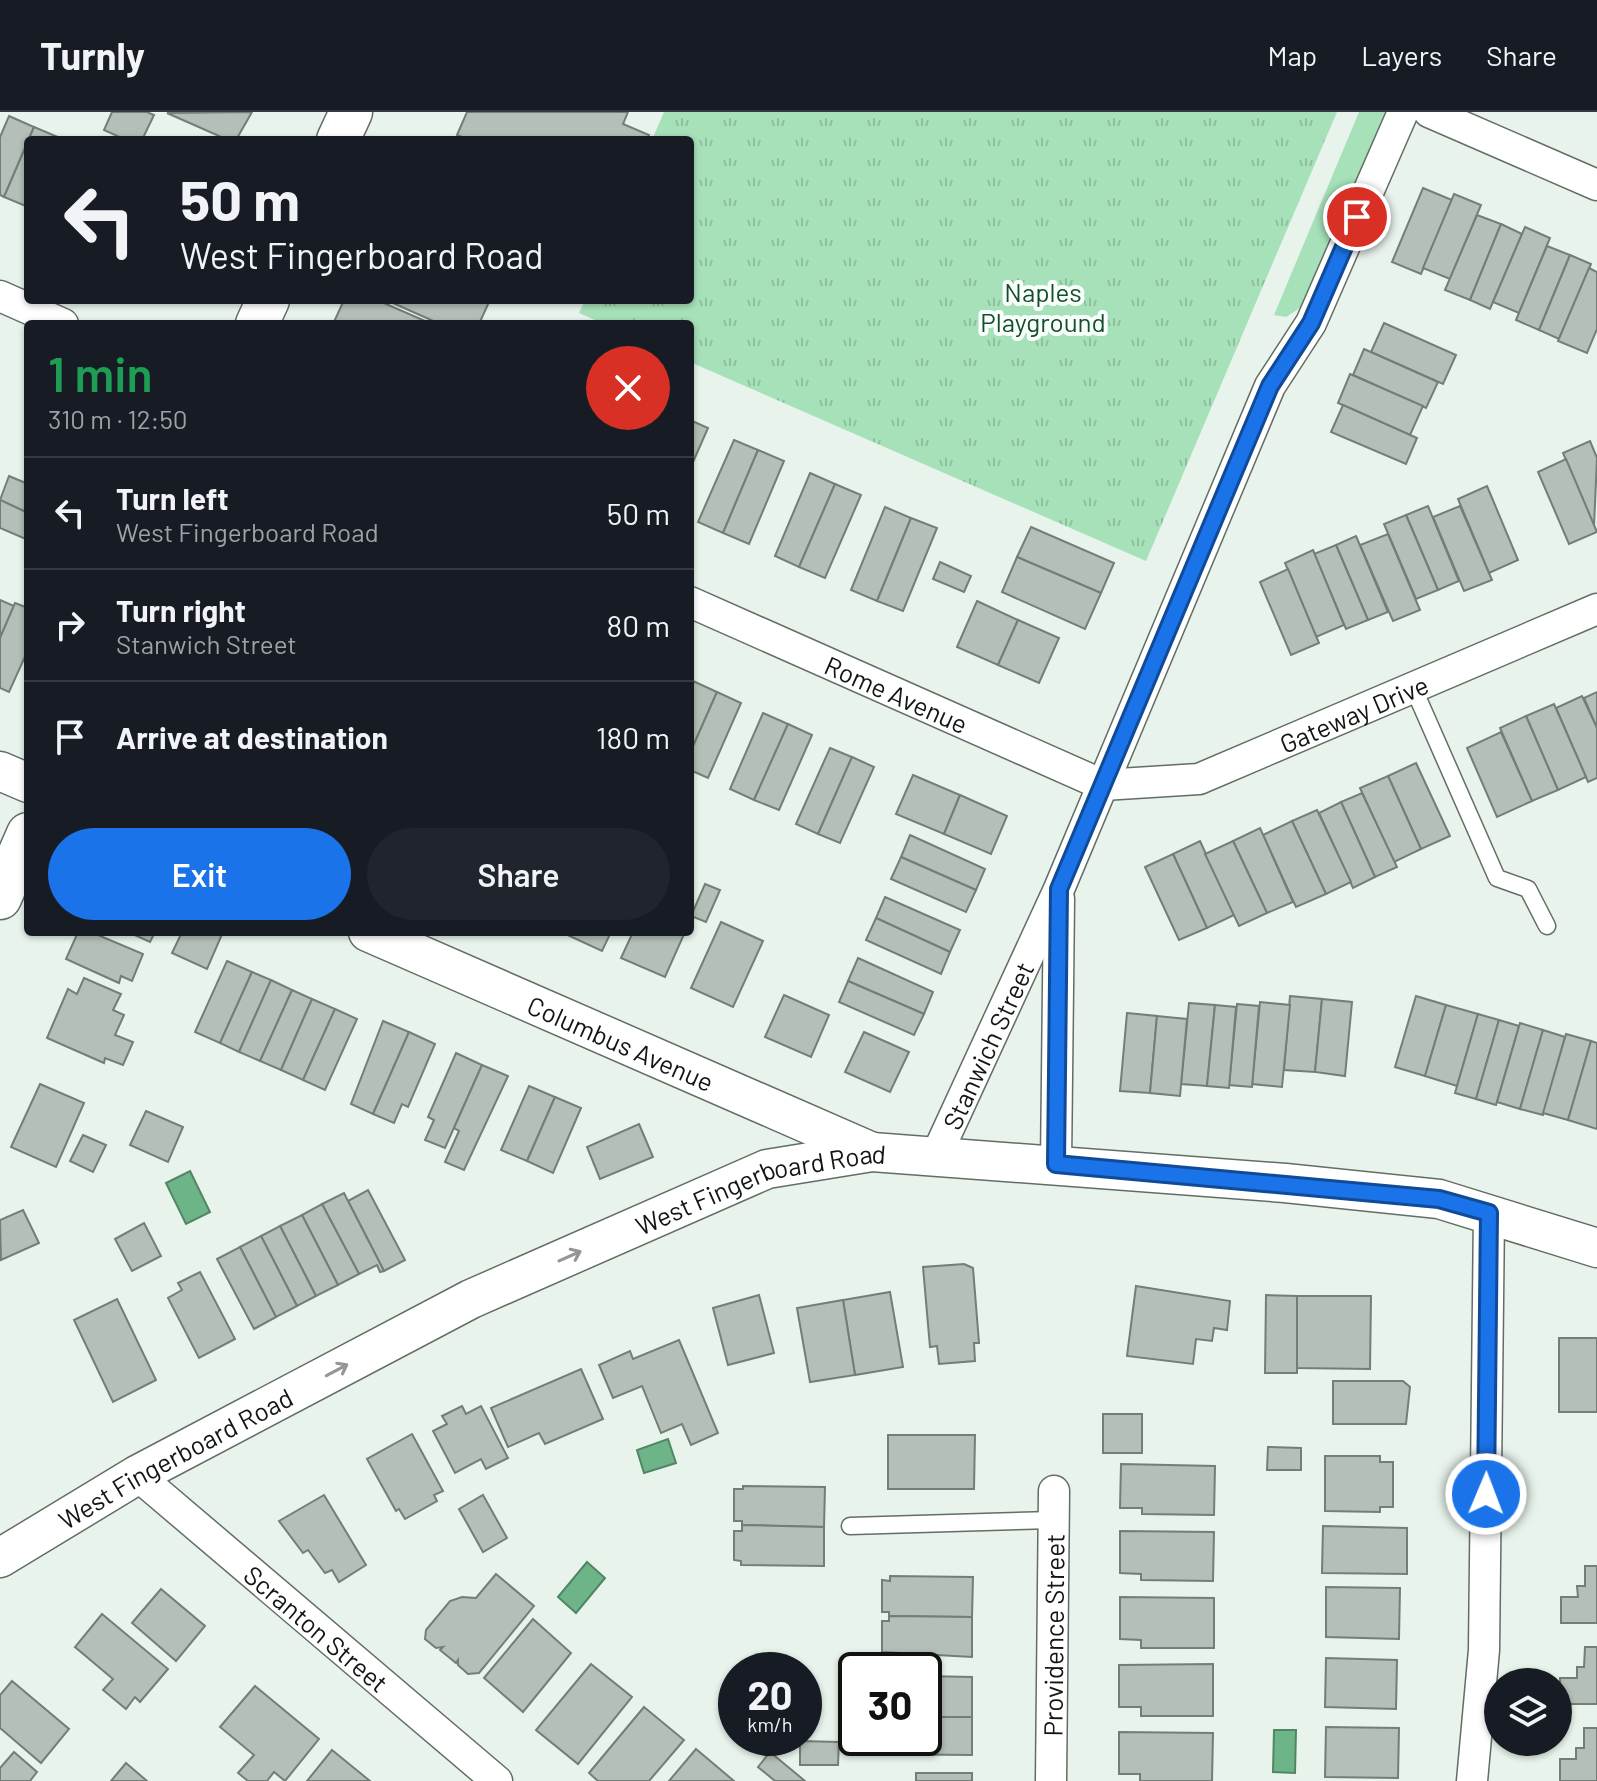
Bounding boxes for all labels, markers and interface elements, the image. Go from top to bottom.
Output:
text: Turnly [40,32,145,78]
text: Map [1267,38,1317,72]
text: Layers [1361,38,1442,72]
text: Share [1486,38,1557,72]
text: 50 m [180,165,300,232]
icon: left [48,168,152,272]
pin [1323,183,1391,251]
icon: arrive [1335,195,1379,239]
text: West Fingerboard Road [180,233,544,276]
park label: Naples Playground [980,276,1106,337]
text: 1 min [48,344,153,402]
button: close [586,346,670,430]
text: 310 m · 12:50 [48,403,187,434]
text: Turn left [116,480,229,516]
icon: left [48,491,92,535]
text: 50 m [607,495,670,531]
text: West Fingerboard Road [116,516,379,547]
text: Turn right [116,592,246,628]
icon: right [48,603,92,647]
text: 80 m [607,607,670,643]
text: Stanwich Street [116,628,297,659]
street label: Rome Avenue [820,648,973,739]
street label: Gateway Drive [1275,668,1432,758]
icon: arrive [48,715,92,759]
text: Arrive at destination [116,719,388,755]
text: 180 m [596,719,670,755]
button: Exit [48,828,351,920]
button: Share [367,828,670,920]
street label: Stanwich Street [935,957,1039,1134]
street label: Columbus Avenue [523,988,719,1097]
street label: West Fingerboard Road [630,1137,887,1240]
one-way arrow [557,1247,582,1262]
one-way arrow [324,1362,348,1378]
street label: West Fingerboard Road [52,1381,297,1535]
position arrow [1444,1452,1528,1536]
street label: Providence Street [1036,1533,1069,1737]
street label: Scranton Street [239,1558,395,1698]
speed limit sign: 30 [838,1652,942,1756]
map controls [1484,1668,1572,1756]
button: layers [1484,1668,1572,1756]
text: 20 [747,1670,793,1718]
text: km/h [747,1712,793,1736]

